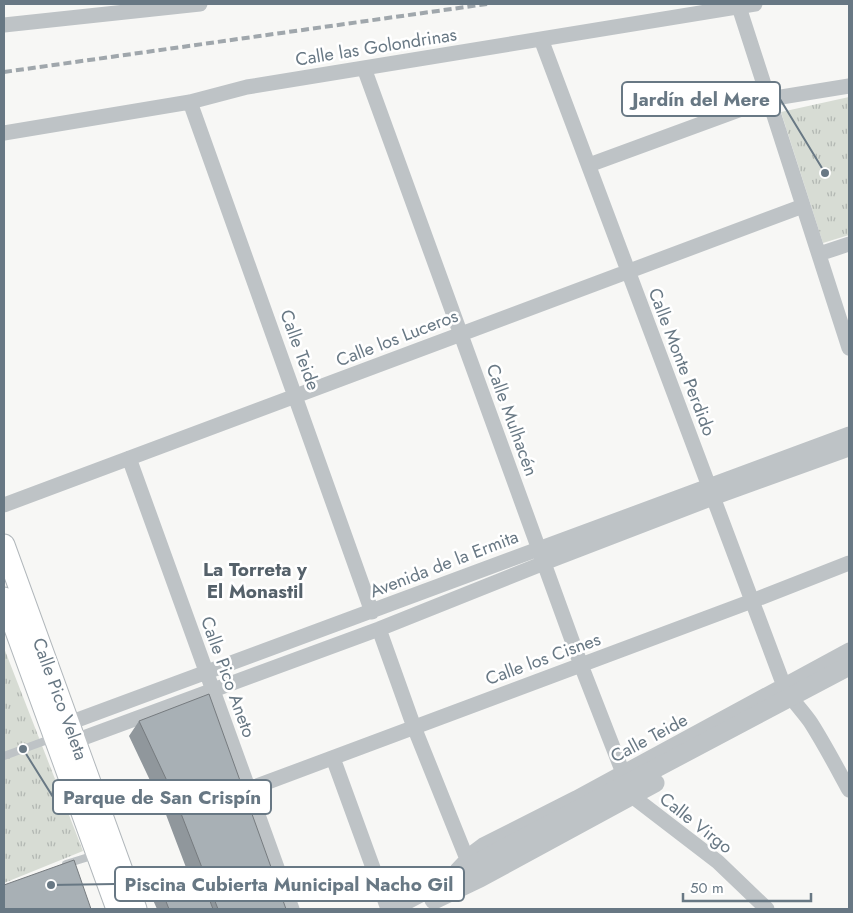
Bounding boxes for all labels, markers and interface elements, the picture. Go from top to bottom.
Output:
street label: Calle las Golondrinas [293,21,459,73]
callout: Jardín del Mere [622,82,780,116]
text: Jardín del Mere [628,86,770,113]
street label: Calle Monte Perdido [642,284,722,440]
street label: Calle los Luceros [332,303,462,373]
street label: Calle Teide [273,306,327,394]
street label: Calle Mulhacén [480,360,544,480]
street label: Avenida de la Ermita [366,524,522,604]
district label: La Torreta y El Monastil [203,556,308,605]
street label: Calle Pico Aneto [194,613,262,741]
street label: Calle los Cisnes [482,626,604,692]
street label: Calle Pico Veleta [26,634,94,764]
street label: Calle Teide [606,707,692,769]
callout: Parque de San Crispín [53,780,271,814]
text: Parque de San Crispín [63,784,261,811]
street label: Calle Virgo [654,786,738,860]
callout: Piscina Cubierta Municipal Nacho Gil [115,867,464,901]
scale bar [683,870,810,902]
text: Piscina Cubierta Municipal Nacho Gil [125,871,453,898]
text: 50 m [690,877,724,899]

